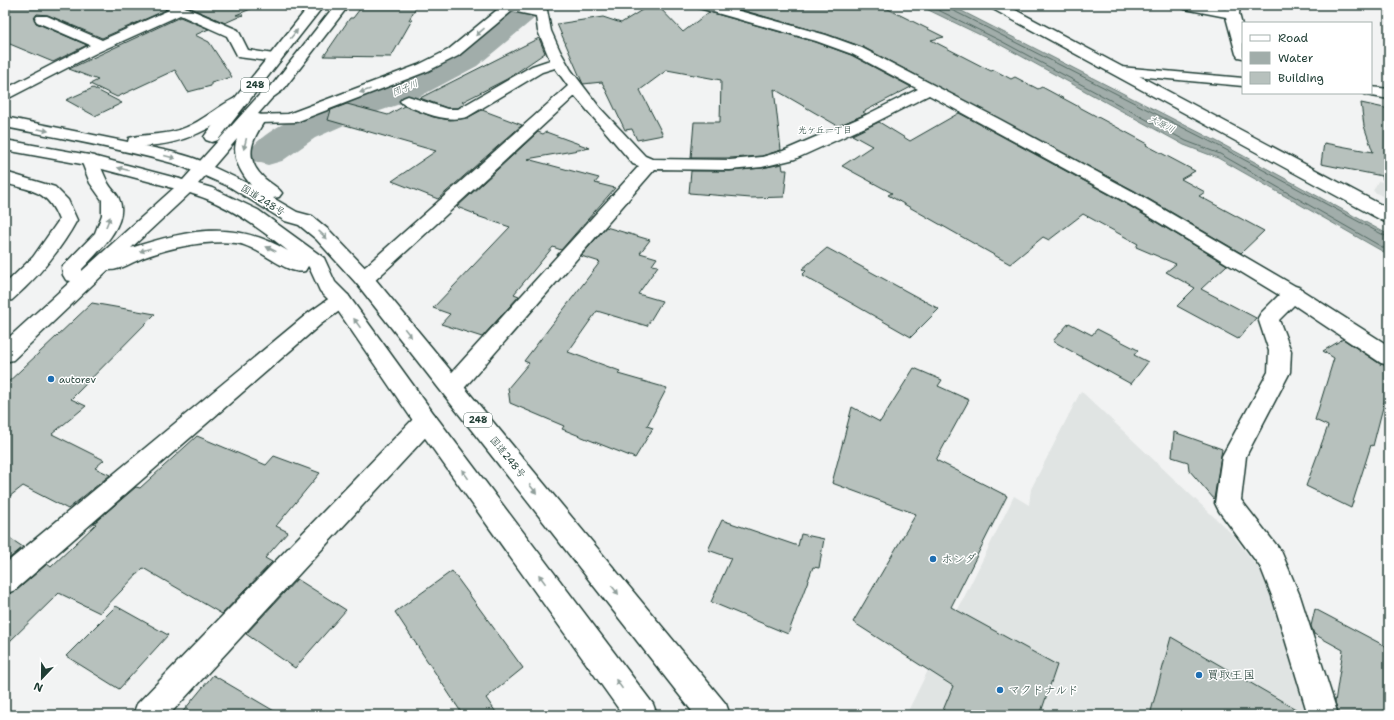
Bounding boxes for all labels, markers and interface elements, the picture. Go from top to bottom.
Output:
legend [1242,22,1372,94]
one-way arrow [475,27,485,37]
one-way arrow [290,28,298,39]
text: Road [1278,30,1309,46]
text: Water [1278,50,1314,66]
text: Building [1278,70,1324,86]
water label: 団子川 [390,77,420,99]
road number: 248 [241,78,269,92]
one-way arrow [359,88,371,94]
water label: 大原川 [1147,113,1177,135]
district label: 光ケ丘一丁目 [798,124,852,136]
one-way arrow [37,128,49,134]
one-way arrow [242,137,248,150]
one-way arrow [165,154,177,160]
one-way arrow [116,165,129,171]
street label: 国道248号 [238,181,288,219]
one-way arrow [106,216,112,228]
one-way arrow [318,230,327,239]
one-way arrow [266,246,277,252]
one-way arrow [139,247,151,253]
one-way arrow [353,317,361,328]
one-way arrow [403,328,412,338]
place label: autorev [59,373,96,386]
marker: autorev [46,374,56,384]
road number: 248 [464,413,492,427]
street label: 国道248号 [487,433,529,481]
one-way arrow [461,469,469,480]
one-way arrow [529,483,538,494]
place label: ホンダ [941,551,977,567]
marker: ホンダ [928,554,938,564]
one-way arrow [538,574,546,584]
one-way arrow [610,585,619,595]
north arrow [22,658,62,698]
place label: 買取王国 [1207,667,1255,683]
marker: 買取王国 [1194,670,1204,680]
text: N [31,678,45,695]
one-way arrow [615,678,623,689]
place label: マクドナルド [1008,682,1079,698]
marker: マクドナルド [995,685,1005,695]

